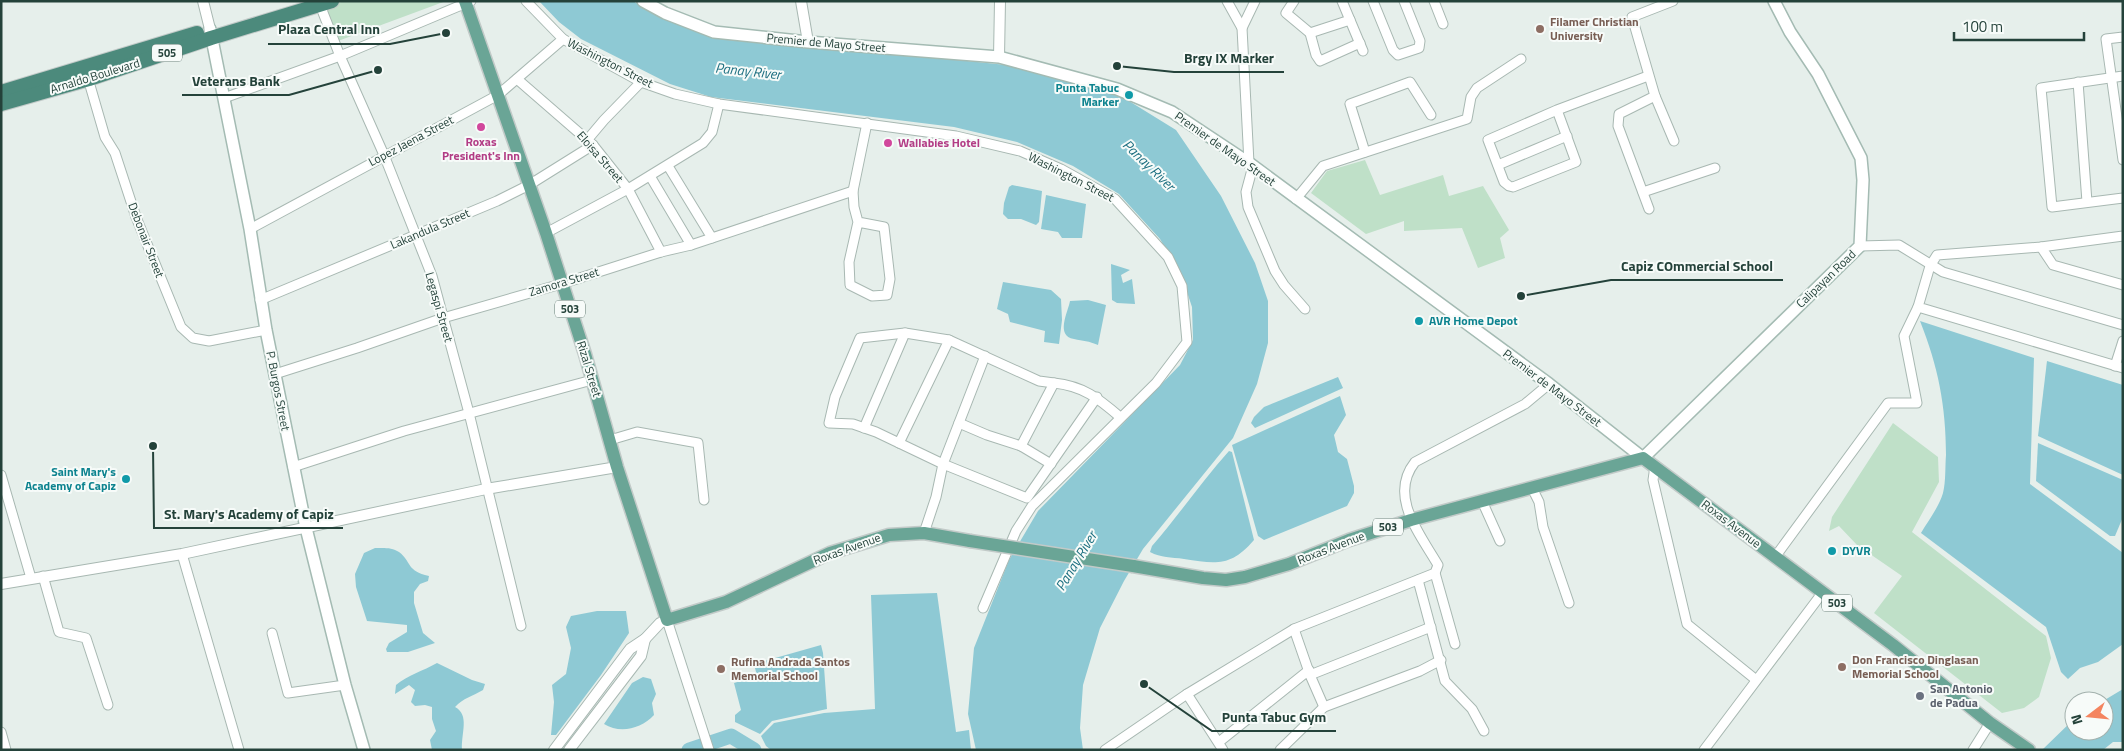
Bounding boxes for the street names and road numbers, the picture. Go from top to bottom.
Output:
street label: Premier de Mayo Street [766,28,887,57]
street label: Washington Street [564,33,657,93]
road number: 505 [152,44,182,62]
street label: Arnaldo Boulevard [48,53,142,98]
street label: Premier de Mayo Street [1171,107,1280,191]
street label: Lopez Jaena Street [365,110,457,171]
street label: Eloisa Street [572,126,629,187]
street label: Washington Street [1025,147,1118,207]
street label: Debonair Street [123,199,170,281]
street label: Lakandula Street [387,203,473,254]
street label: Calipayan Road [1791,245,1860,312]
street label: Zamora Street [526,262,602,301]
street label: Legaspi Street [420,270,459,345]
road number: 503 [555,300,585,318]
street label: Rizal Street [572,338,607,400]
street label: Premier de Mayo Street [1499,344,1606,432]
street label: P. Burgos Street [261,349,296,433]
street label: Roxas Avenue [1697,495,1765,552]
road number: 503 [1373,518,1403,536]
street label: Roxas Avenue [1294,526,1367,569]
street label: Roxas Avenue [810,528,883,570]
road number: 503 [1822,594,1852,612]

